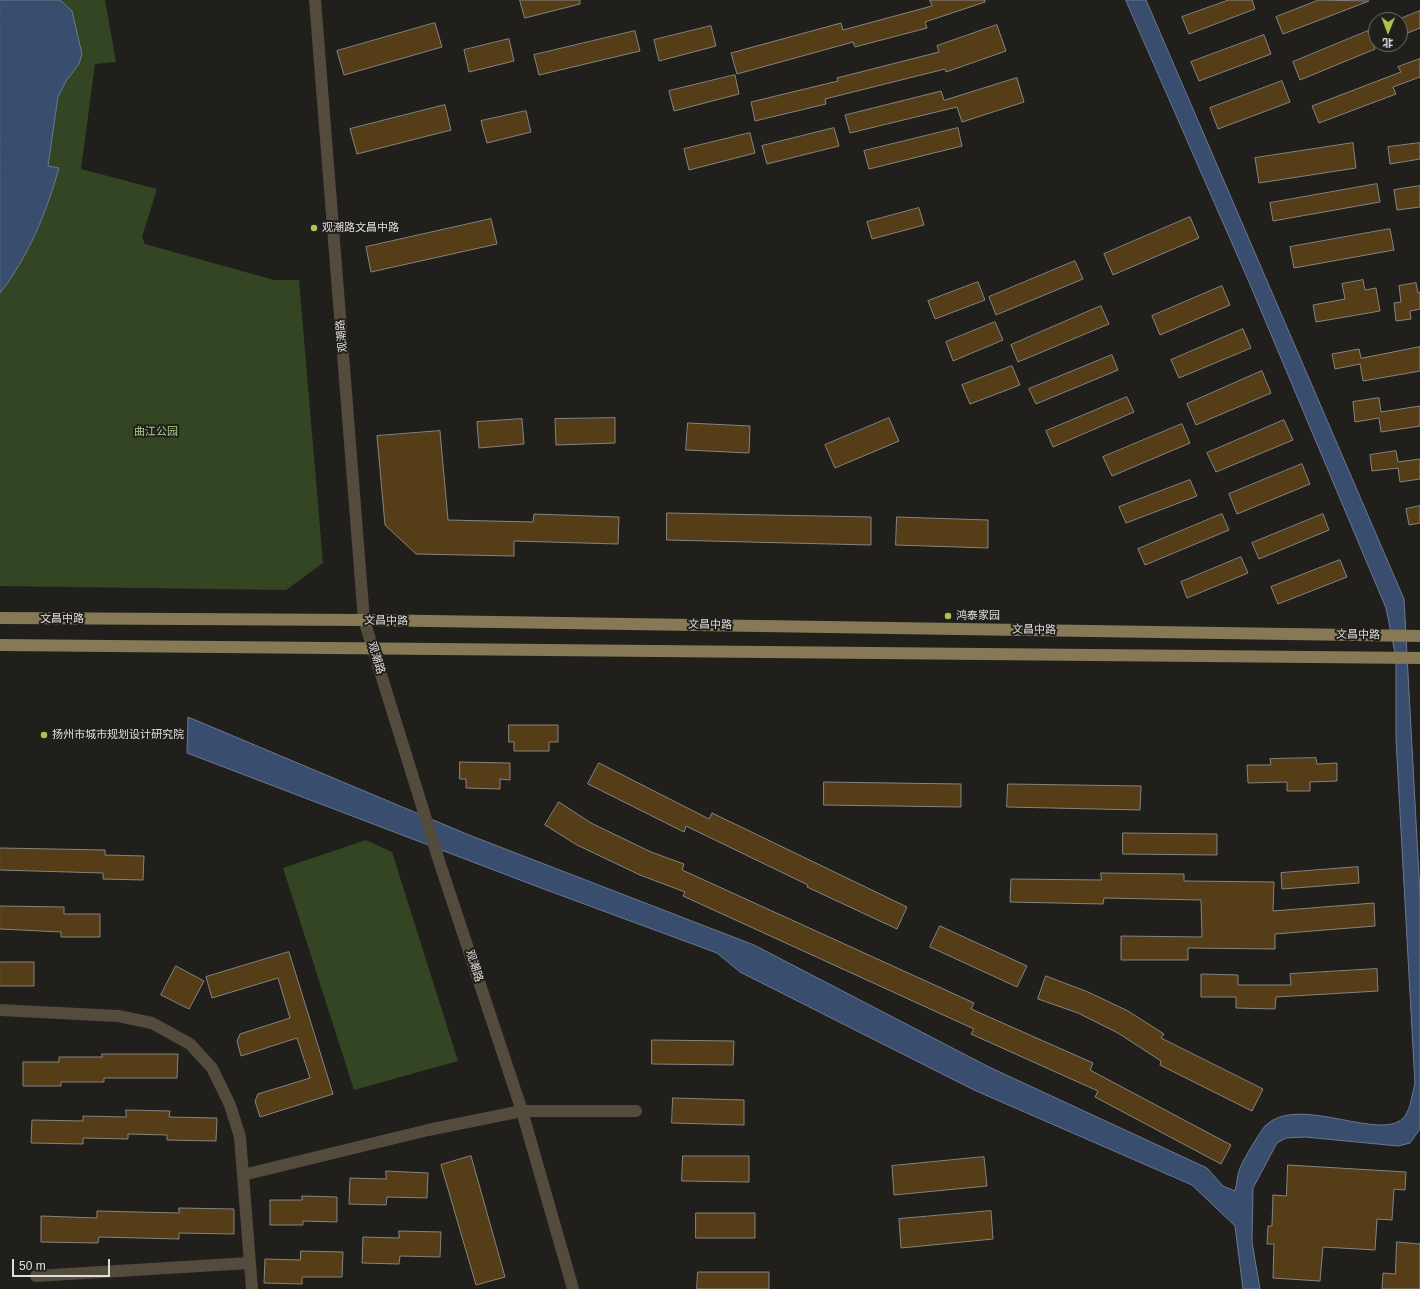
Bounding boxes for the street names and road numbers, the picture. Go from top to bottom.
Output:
street label: 观潮路 [334,319,350,353]
street label: 文昌中路 [40,612,84,626]
street label: 文昌中路 [364,614,408,628]
street label: 文昌中路 [688,618,732,632]
street label: 文昌中路 [1012,623,1056,637]
street label: 文昌中路 [1336,628,1380,642]
street label: 观潮路 [365,640,387,676]
street label: 观潮路 [463,948,485,984]

